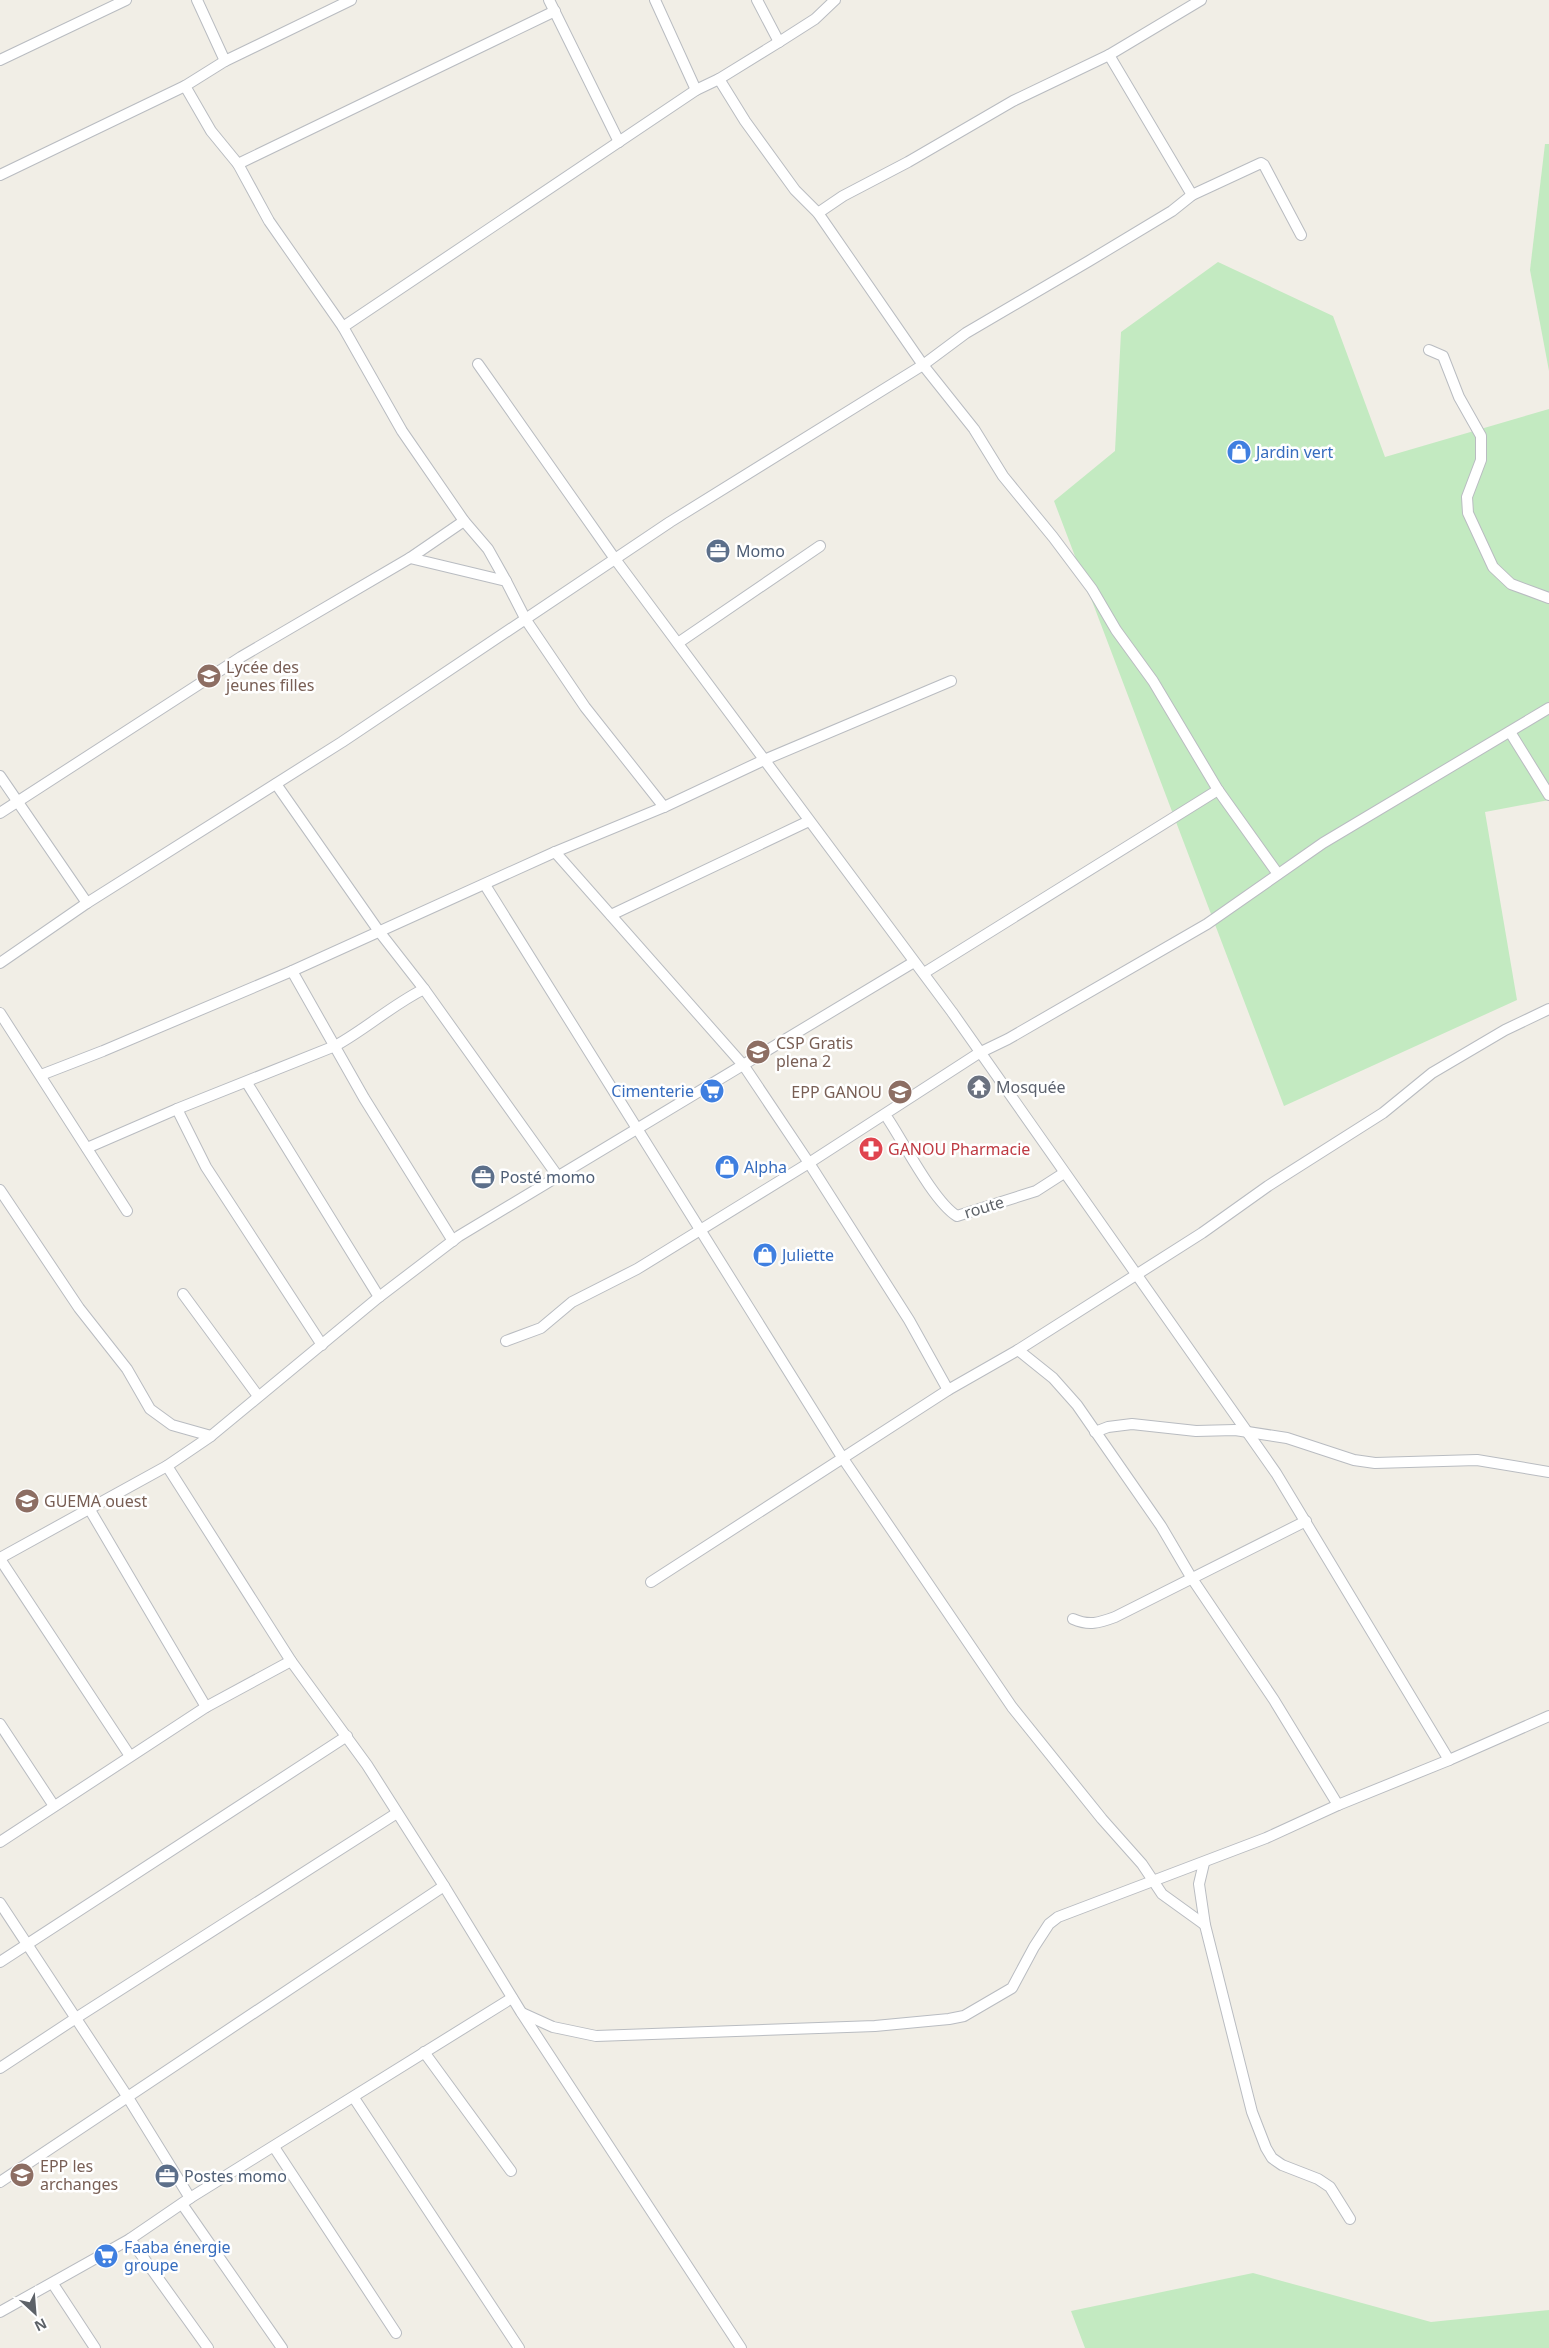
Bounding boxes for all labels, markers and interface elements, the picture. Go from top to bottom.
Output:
shop icon: Jardin vert [1226,439,1252,465]
place label: Jardin vert [1254,441,1333,463]
office icon: Momo [705,538,731,564]
place label: Momo [736,540,785,562]
place label: Lycée des jeunes filles [225,656,314,696]
school or university icon: Lycée des jeunes filles [196,663,222,689]
place label: CSP Gratis plena 2 [776,1032,853,1072]
school or university icon: CSP Gratis plena 2 [745,1039,771,1065]
temple icon: Mosquée [966,1074,992,1100]
place label: Mosquée [996,1076,1066,1098]
supermarket icon: Cimenterie [699,1078,725,1104]
school or university icon: EPP GANOU [887,1079,913,1105]
place label: Cimenterie [611,1080,694,1102]
place label: EPP GANOU [791,1081,882,1103]
pharmacy icon: GANOU Pharmacie [858,1136,884,1162]
place label: GANOU Pharmacie [888,1138,1030,1160]
shop icon: Alpha [714,1154,740,1180]
place label: Alpha [744,1156,787,1178]
office icon: Posté momo [470,1164,496,1190]
place label: Posté momo [500,1166,595,1188]
street label: route [961,1191,1007,1223]
shop icon: Juliette [752,1242,778,1268]
place label: Juliette [780,1244,834,1266]
school or university icon: GUEMA ouest [14,1488,40,1514]
place label: GUEMA ouest [44,1490,147,1512]
place label: EPP les archanges [40,2155,118,2195]
school or university icon: EPP les archanges [9,2162,35,2188]
office icon: Postes momo [154,2163,180,2189]
place label: Postes momo [184,2165,287,2187]
place label: Faaba énergie groupe [124,2236,231,2276]
supermarket icon: Faaba énergie groupe [93,2243,119,2269]
north arrow [10,2288,60,2338]
text: N [32,2314,50,2336]

